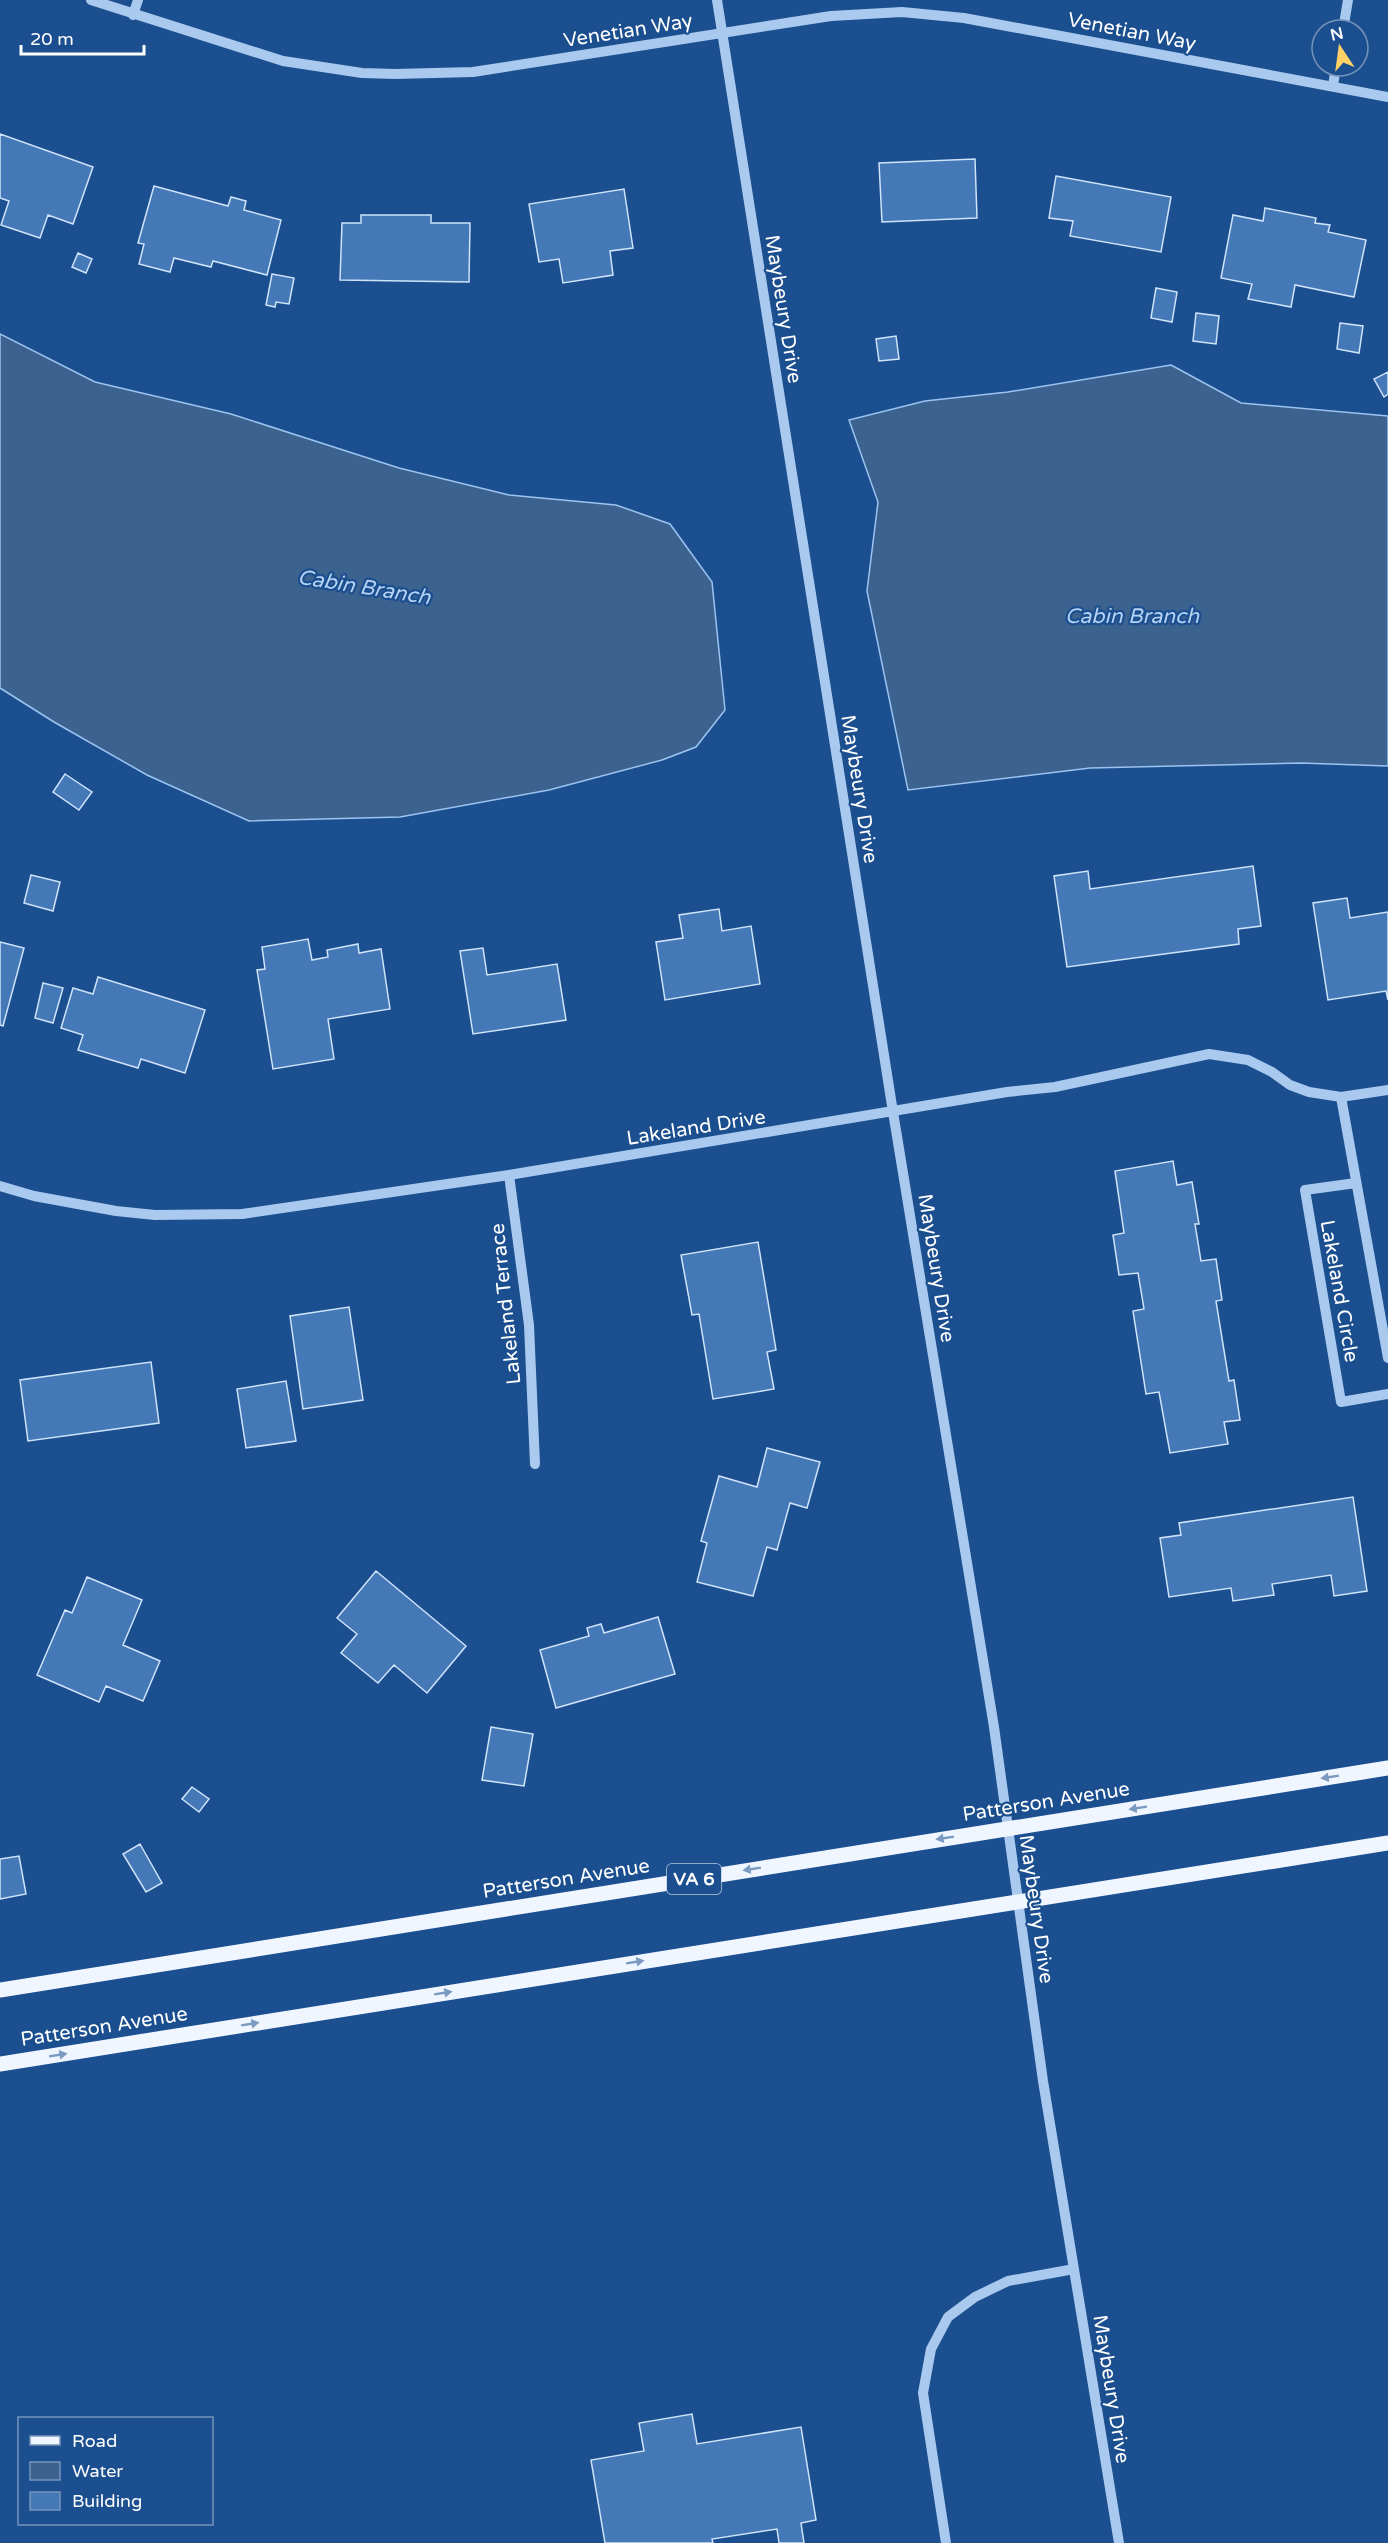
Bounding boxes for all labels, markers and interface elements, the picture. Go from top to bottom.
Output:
street label: Venetian Way [1066,8,1198,56]
street label: Venetian Way [562,9,695,53]
scale bar [21,18,144,56]
north arrow [1310,18,1370,78]
text: N [1328,23,1345,46]
text: 20 m [30,28,74,50]
street label: Maybeury Drive [759,233,807,385]
water label: Cabin Branch [296,565,433,611]
water label: Cabin Branch [1065,604,1200,629]
street label: Maybeury Drive [835,713,883,865]
street label: Lakeland Drive [625,1105,767,1151]
street label: Maybeury Drive [912,1192,960,1344]
street label: Lakeland Circle [1315,1218,1363,1364]
street label: Lakeland Terrace [486,1222,526,1386]
one-way arrow [1321,1773,1340,1782]
street label: Patterson Avenue [961,1777,1131,1827]
one-way arrow [1128,1803,1147,1812]
street label: Maybeury Drive [1014,1833,1058,1985]
one-way arrow [935,1834,954,1843]
street label: Patterson Avenue [481,1854,651,1904]
road number: VA 6 [667,1864,721,1894]
one-way arrow [743,1865,762,1874]
one-way arrow [626,1958,645,1967]
one-way arrow [433,1988,452,1997]
street label: Patterson Avenue [19,2002,189,2052]
one-way arrow [241,2019,260,2028]
one-way arrow [48,2050,67,2059]
street label: Maybeury Drive [1087,2313,1135,2465]
legend [18,2417,213,2525]
text: Road [72,2430,117,2452]
text: Water [72,2460,123,2482]
text: Building [72,2490,142,2512]

